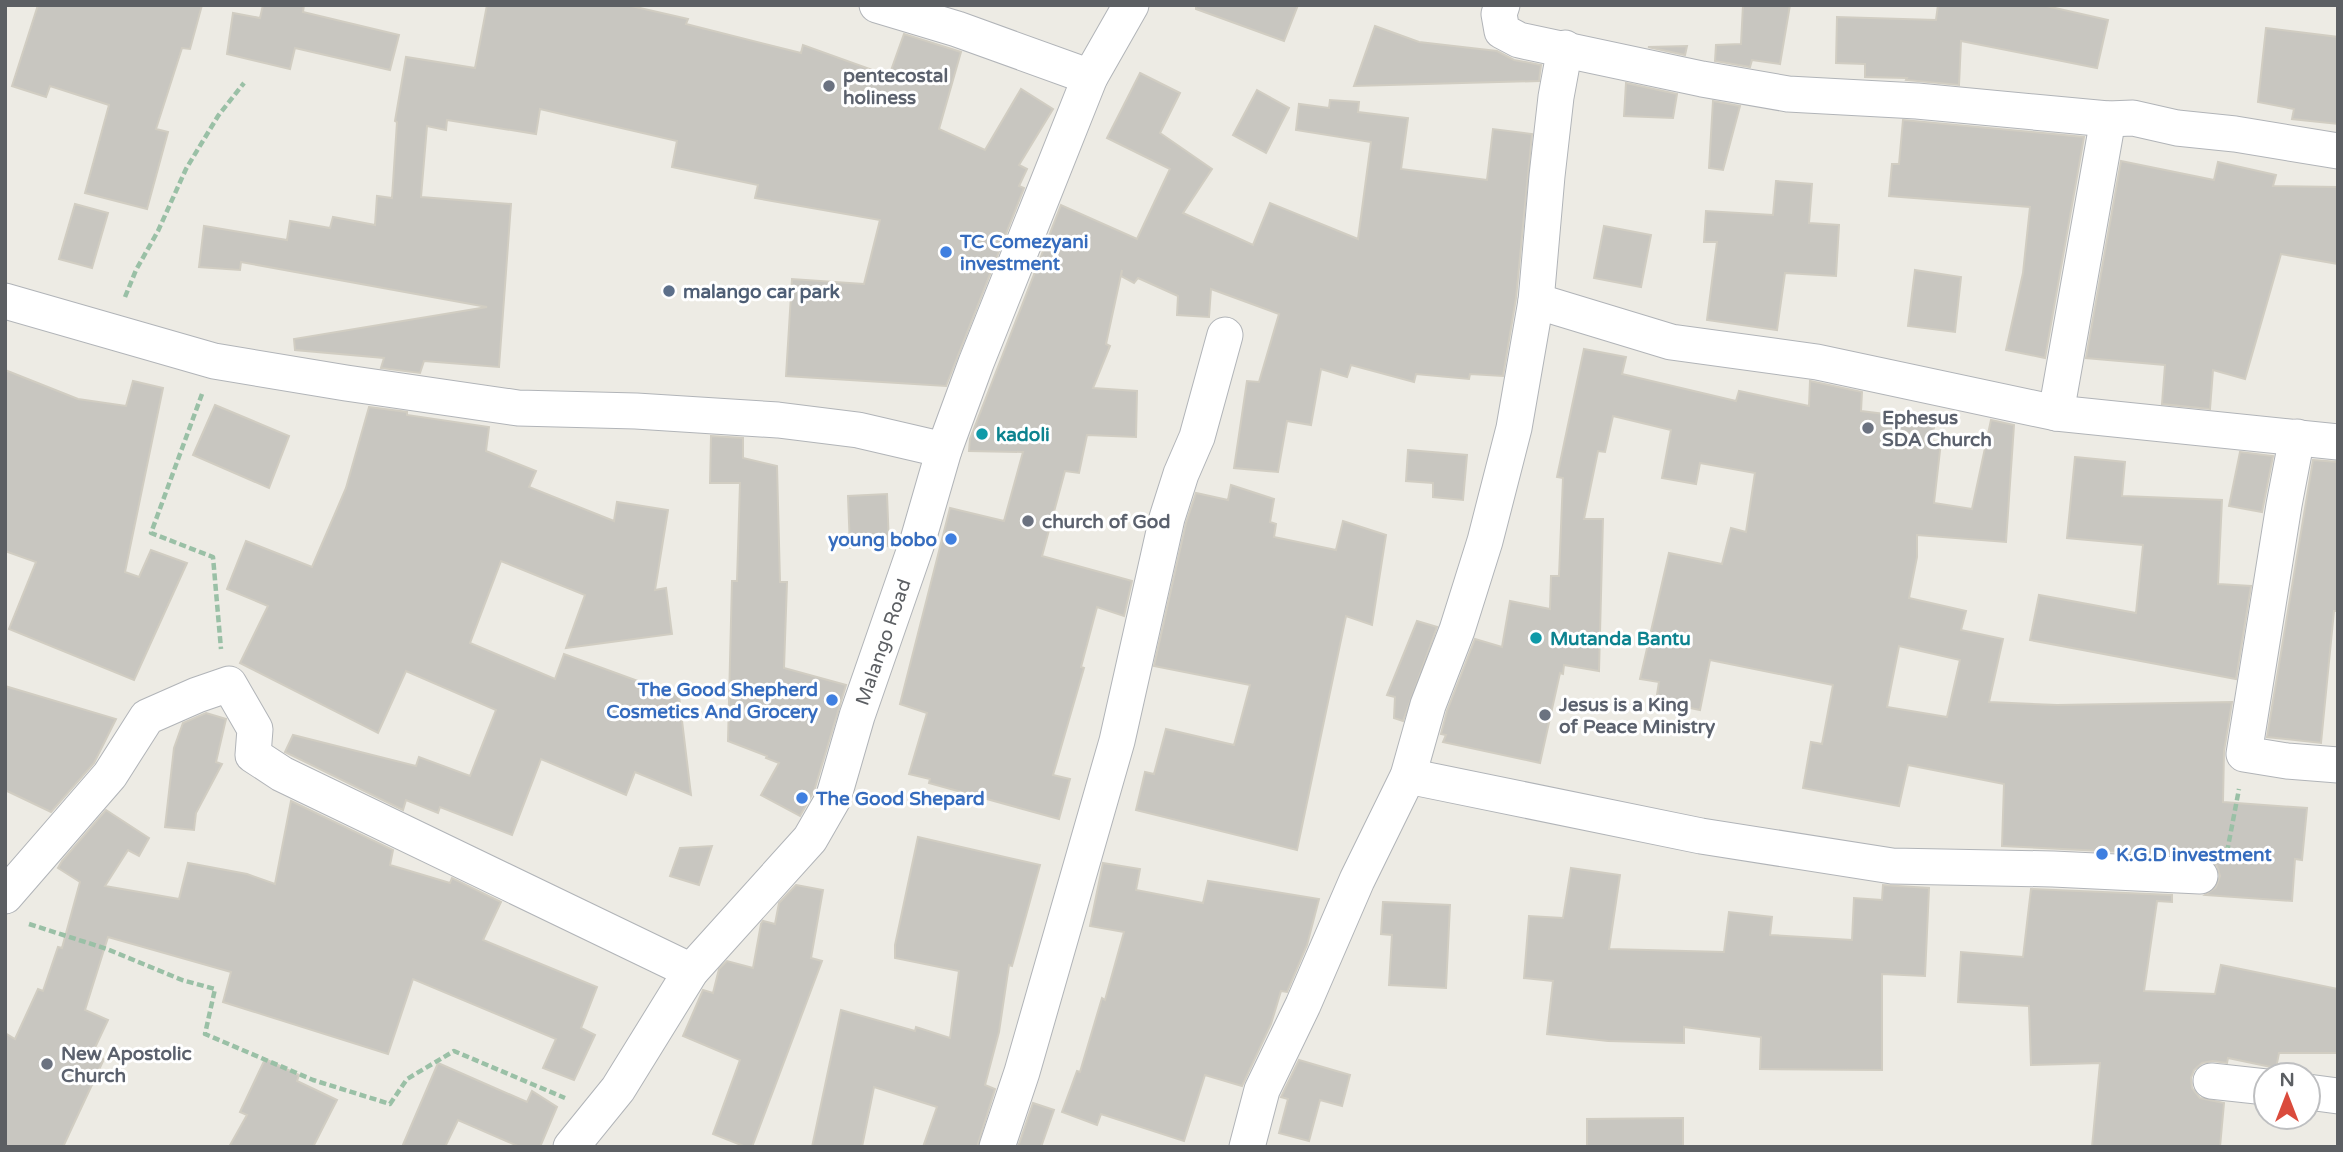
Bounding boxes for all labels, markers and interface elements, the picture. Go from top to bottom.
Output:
place label: pentecostal holiness [843,65,948,109]
marker: pentecostal holiness [821,78,837,94]
place label: TC Comezyani investment [959,231,1088,275]
marker: TC Comezyani investment [938,244,954,260]
place label: malango car park [683,281,841,304]
marker: malango car park [661,283,677,299]
place label: Ephesus SDA Church [1882,407,1992,451]
marker: Ephesus SDA Church [1860,420,1876,436]
place label: kadoli [996,424,1050,446]
marker: kadoli [974,426,990,442]
place label: church of God [1042,511,1170,533]
marker: church of God [1020,513,1036,529]
place label: young bobo [828,529,937,552]
marker: young bobo [943,531,959,547]
street label: Malango Road [852,576,916,708]
place label: Mutanda Bantu [1550,628,1691,650]
marker: Mutanda Bantu [1528,630,1544,646]
place label: The Good Shepherd Cosmetics And Grocery [606,679,819,724]
marker: The Good Shepherd Cosmetics And Grocery [824,692,840,708]
place label: Jesus is a King of Peace Ministry [1558,694,1716,739]
marker: Jesus is a King of Peace Ministry [1537,707,1553,723]
place label: The Good Shepard [815,788,985,811]
marker: The Good Shepard [794,790,810,806]
place label: K.G.D investment [2116,844,2272,866]
marker: K.G.D investment [2094,846,2110,862]
place label: New Apostolic Church [61,1043,192,1087]
marker: New Apostolic Church [39,1056,55,1072]
north arrow [2252,1061,2322,1131]
text: N [2279,1069,2295,1091]

